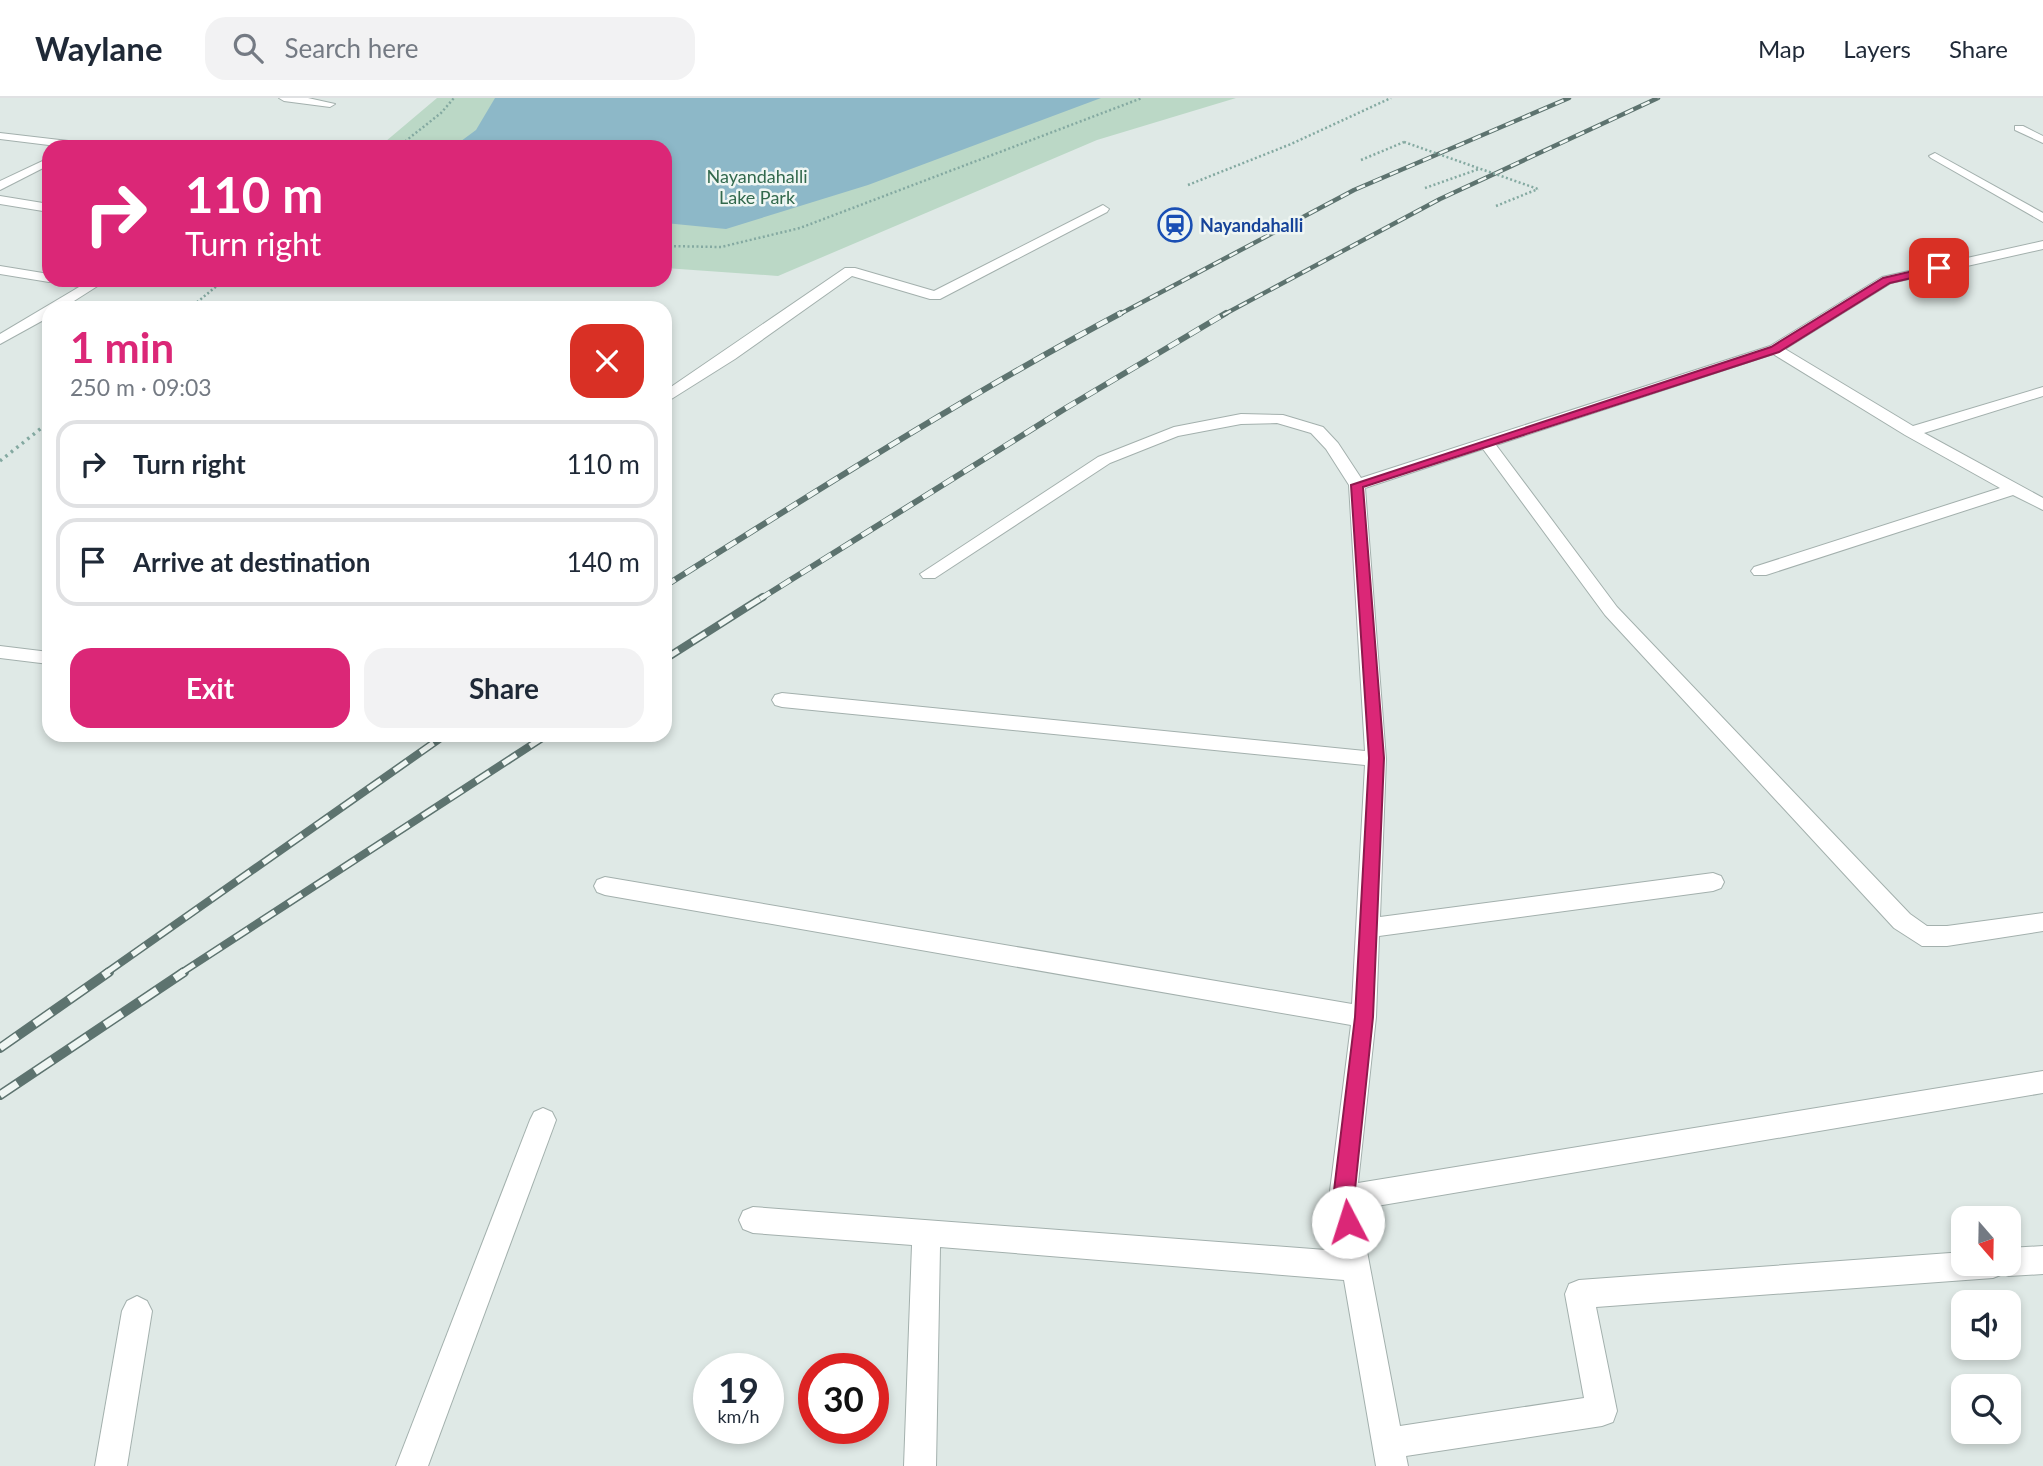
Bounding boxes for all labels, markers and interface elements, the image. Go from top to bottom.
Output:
search box [205,17,695,80]
text: Waylane [35,28,163,68]
icon: search [229,29,267,67]
text: Search here [285,32,419,64]
text: Map [1758,34,1805,63]
text: Layers [1843,34,1911,63]
text: Share [1949,34,2008,63]
text: 110 m [185,165,323,223]
park label: Nayandahalli Lake Park [706,165,808,208]
icon: right [70,168,161,259]
station icon: Nayandahalli [1156,206,1194,244]
place label: Nayandahalli [1200,214,1303,236]
text: Turn right [185,224,321,263]
pin [1909,238,1969,298]
icon: arrive [1920,249,1958,287]
text: 1 min [70,322,174,372]
button: close [570,324,644,398]
text: 250 m · 09:03 [70,373,212,401]
icon: right [74,445,112,483]
text: Turn right [133,448,246,480]
text: 110 m [567,448,640,480]
icon: arrive [74,543,112,581]
text: Arrive at destination [133,546,370,578]
text: 140 m [567,546,640,578]
button: Exit [70,648,350,728]
button: Share [364,648,644,728]
position arrow [1311,1185,1385,1259]
north arrow [1951,1206,2021,1276]
map controls [1951,1206,2021,1444]
button: sound [1951,1290,2021,1360]
speed limit sign: 30 [798,1353,889,1444]
text: 19 [718,1368,759,1410]
button: search [1951,1374,2021,1444]
text: km/h [717,1405,760,1427]

